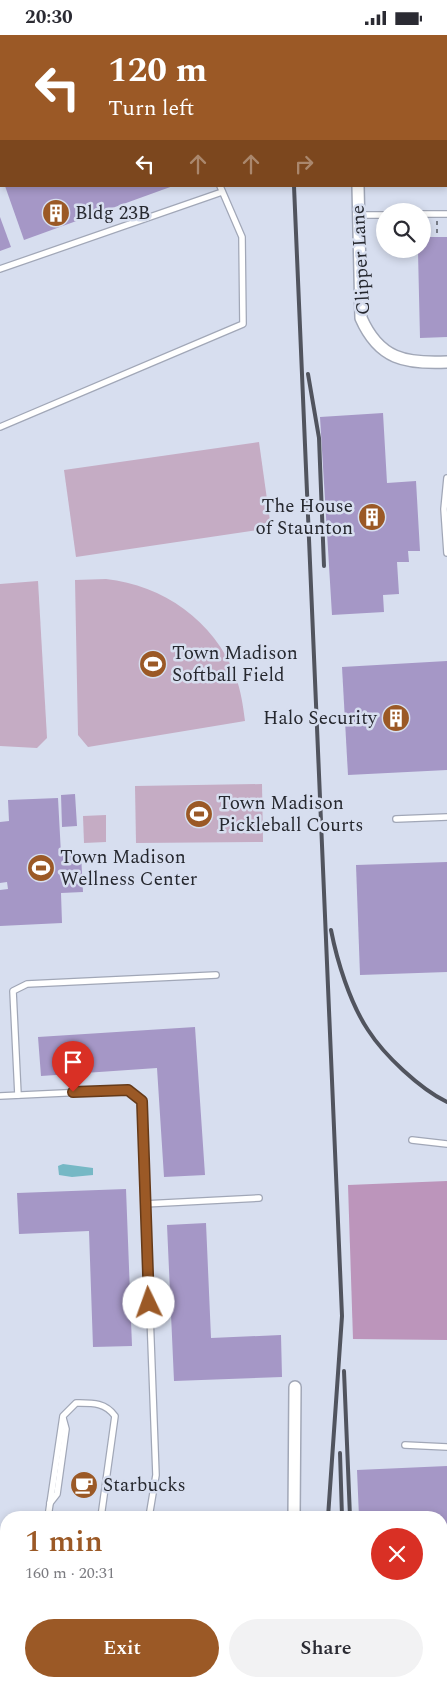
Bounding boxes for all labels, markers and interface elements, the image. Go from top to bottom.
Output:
text: 20:30 [25,3,73,32]
text: 120 m [108,44,207,97]
icon: left [25,55,90,120]
text: Turn left [108,92,194,125]
icon: left [131,150,159,178]
icon: ahead [184,150,212,178]
icon: ahead [237,150,265,178]
icon: right [290,150,318,178]
building icon: Bldg 23B [41,198,71,228]
place label: Bldg 23B [75,199,150,228]
map controls [376,203,431,258]
button: search [376,203,431,258]
street label: Clipper Lane [344,204,378,316]
place label: The House of Staunton [255,492,353,543]
building icon: The House of Staunton [357,502,387,532]
place label: Town Madison Softball Field [172,639,298,690]
sports icon: Town Madison Softball Field [138,649,168,679]
building icon: Halo Security [381,703,411,733]
place label: Halo Security [263,704,378,733]
place label: Town Madison Pickleball Courts [218,789,363,840]
sports icon: Town Madison Pickleball Courts [184,799,214,829]
place label: Town Madison Wellness Center [60,843,198,894]
sports icon: Town Madison Wellness Center [26,853,56,883]
pin [52,1041,94,1092]
icon: arrive [59,1048,87,1076]
position arrow [122,1276,174,1328]
cafe icon: Starbucks [69,1470,99,1500]
place label: Starbucks [103,1471,186,1500]
text: 1 min [25,1519,103,1565]
button: close [371,1528,423,1580]
text: 160 m · 20:31 [25,1561,115,1585]
button: Exit [25,1619,219,1677]
button: Share [229,1619,423,1677]

